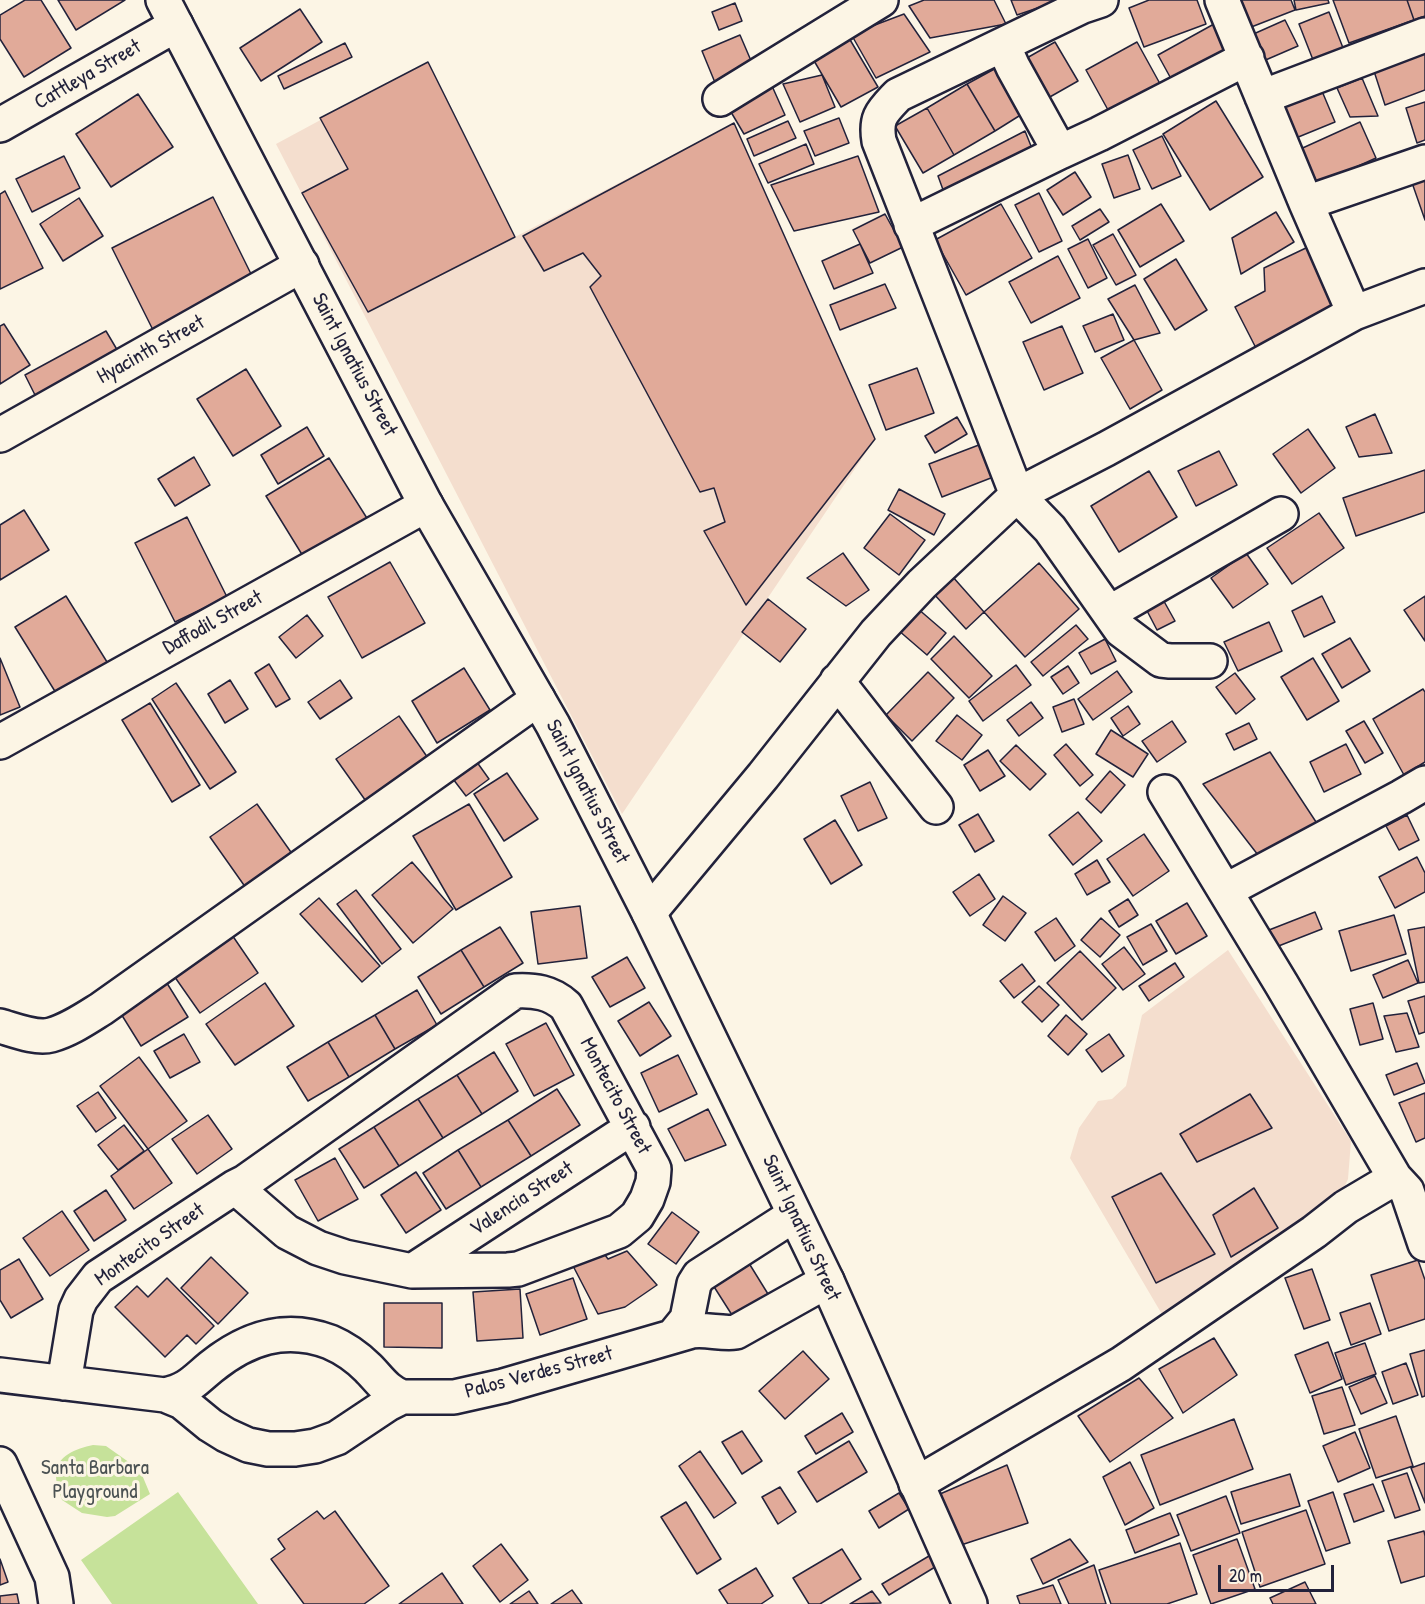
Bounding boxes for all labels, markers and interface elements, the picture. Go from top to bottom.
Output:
street label: Cattleya Street [30,34,146,116]
street label: Saint Ignatius Street [306,289,402,441]
street label: Hyacinth Street [93,310,209,390]
street label: Daffodil Street [159,585,267,661]
street label: Saint Ignatius Street [540,716,634,868]
street label: Montecito Street [574,1033,656,1159]
street label: Saint Ignatius Street [756,1151,846,1305]
street label: Valencia Street [466,1156,578,1242]
street label: Montecito Street [90,1198,210,1292]
street label: Palos Verdes Street [462,1341,616,1405]
park label: Santa Barbara Playground [41,1455,149,1505]
scale bar [1221,1553,1336,1591]
text: 20 m [1229,1563,1262,1588]

